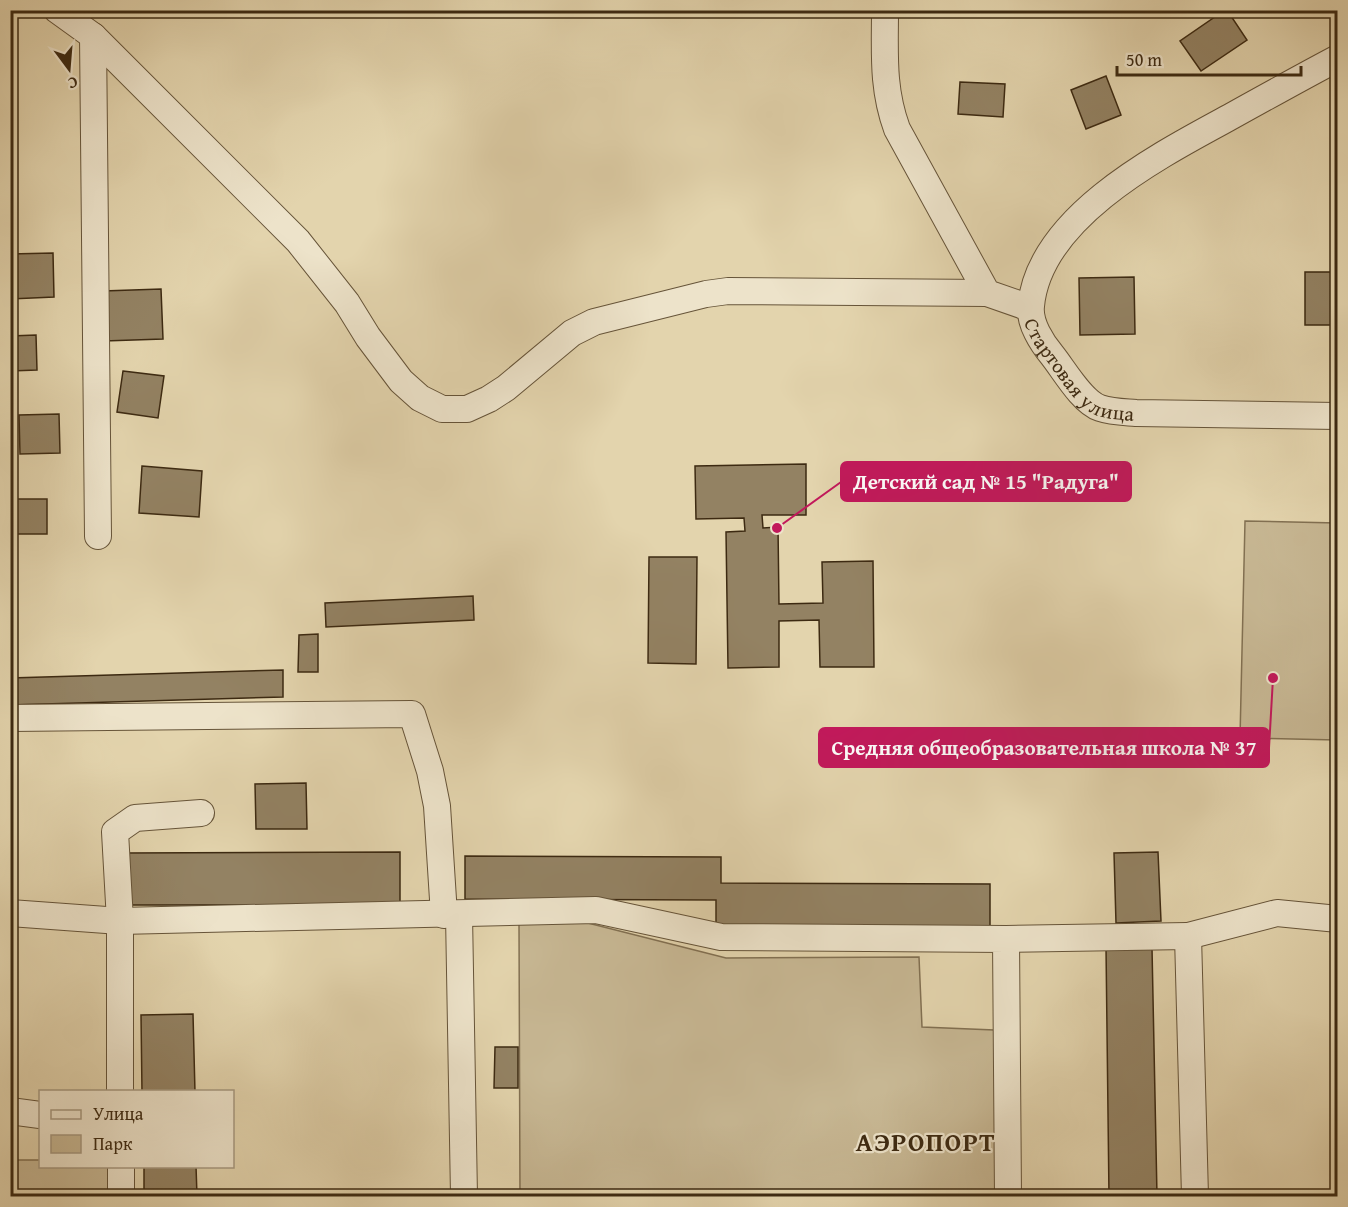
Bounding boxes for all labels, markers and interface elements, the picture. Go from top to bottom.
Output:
north arrow [39,39,99,99]
scale bar [1117,39,1302,77]
text: 50 m [1126,46,1162,73]
text: С [65,71,81,96]
street label: Стартовая улица [1018,314,1135,427]
callout: Детский сад № 15 "Радуга" [841,462,1131,501]
text: Детский сад № 15 "Радуга" [852,466,1119,497]
callout: Средняя общеобразовательная школа № 37 [819,728,1269,767]
text: Средняя общеобразовательная школа № 37 [831,732,1257,763]
legend [39,1090,234,1168]
text: Улица [93,1100,144,1127]
district label: АЭРОПОРТ [856,1122,996,1161]
text: Парк [93,1130,133,1157]

